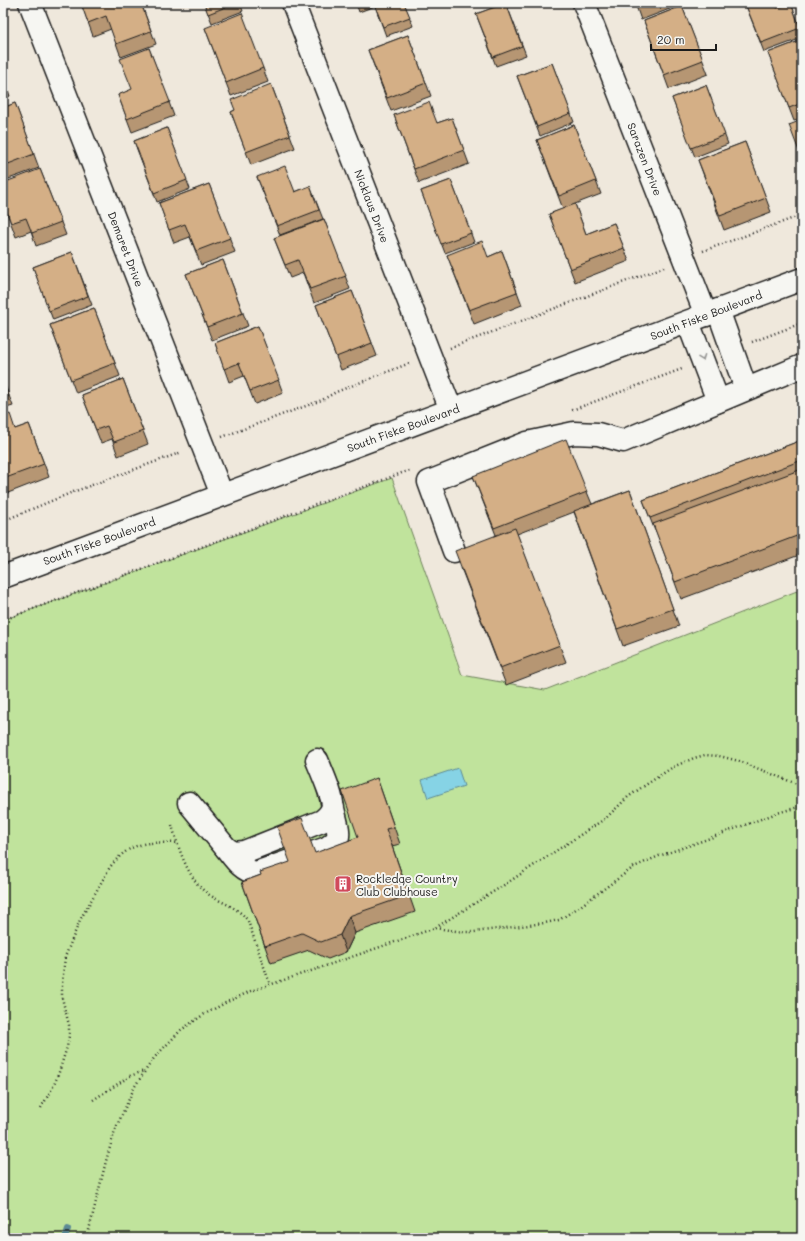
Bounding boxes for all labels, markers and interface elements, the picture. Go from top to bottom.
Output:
scale bar [651,26,716,52]
text: 20 m [657,31,685,47]
street label: Sarazen Drive [624,120,666,198]
street label: Nicklaus Drive [351,167,393,245]
street label: Demaret Drive [105,209,147,289]
street label: South Fiske Boulevard [648,287,764,343]
one-way arrow [698,355,706,362]
street label: South Fiske Boulevard [345,401,461,455]
street label: South Fiske Boulevard [41,514,157,568]
place label: Rockledge Country Club Clubhouse [356,871,458,899]
building icon: Rockledge Country Club Clubhouse [333,874,353,894]

